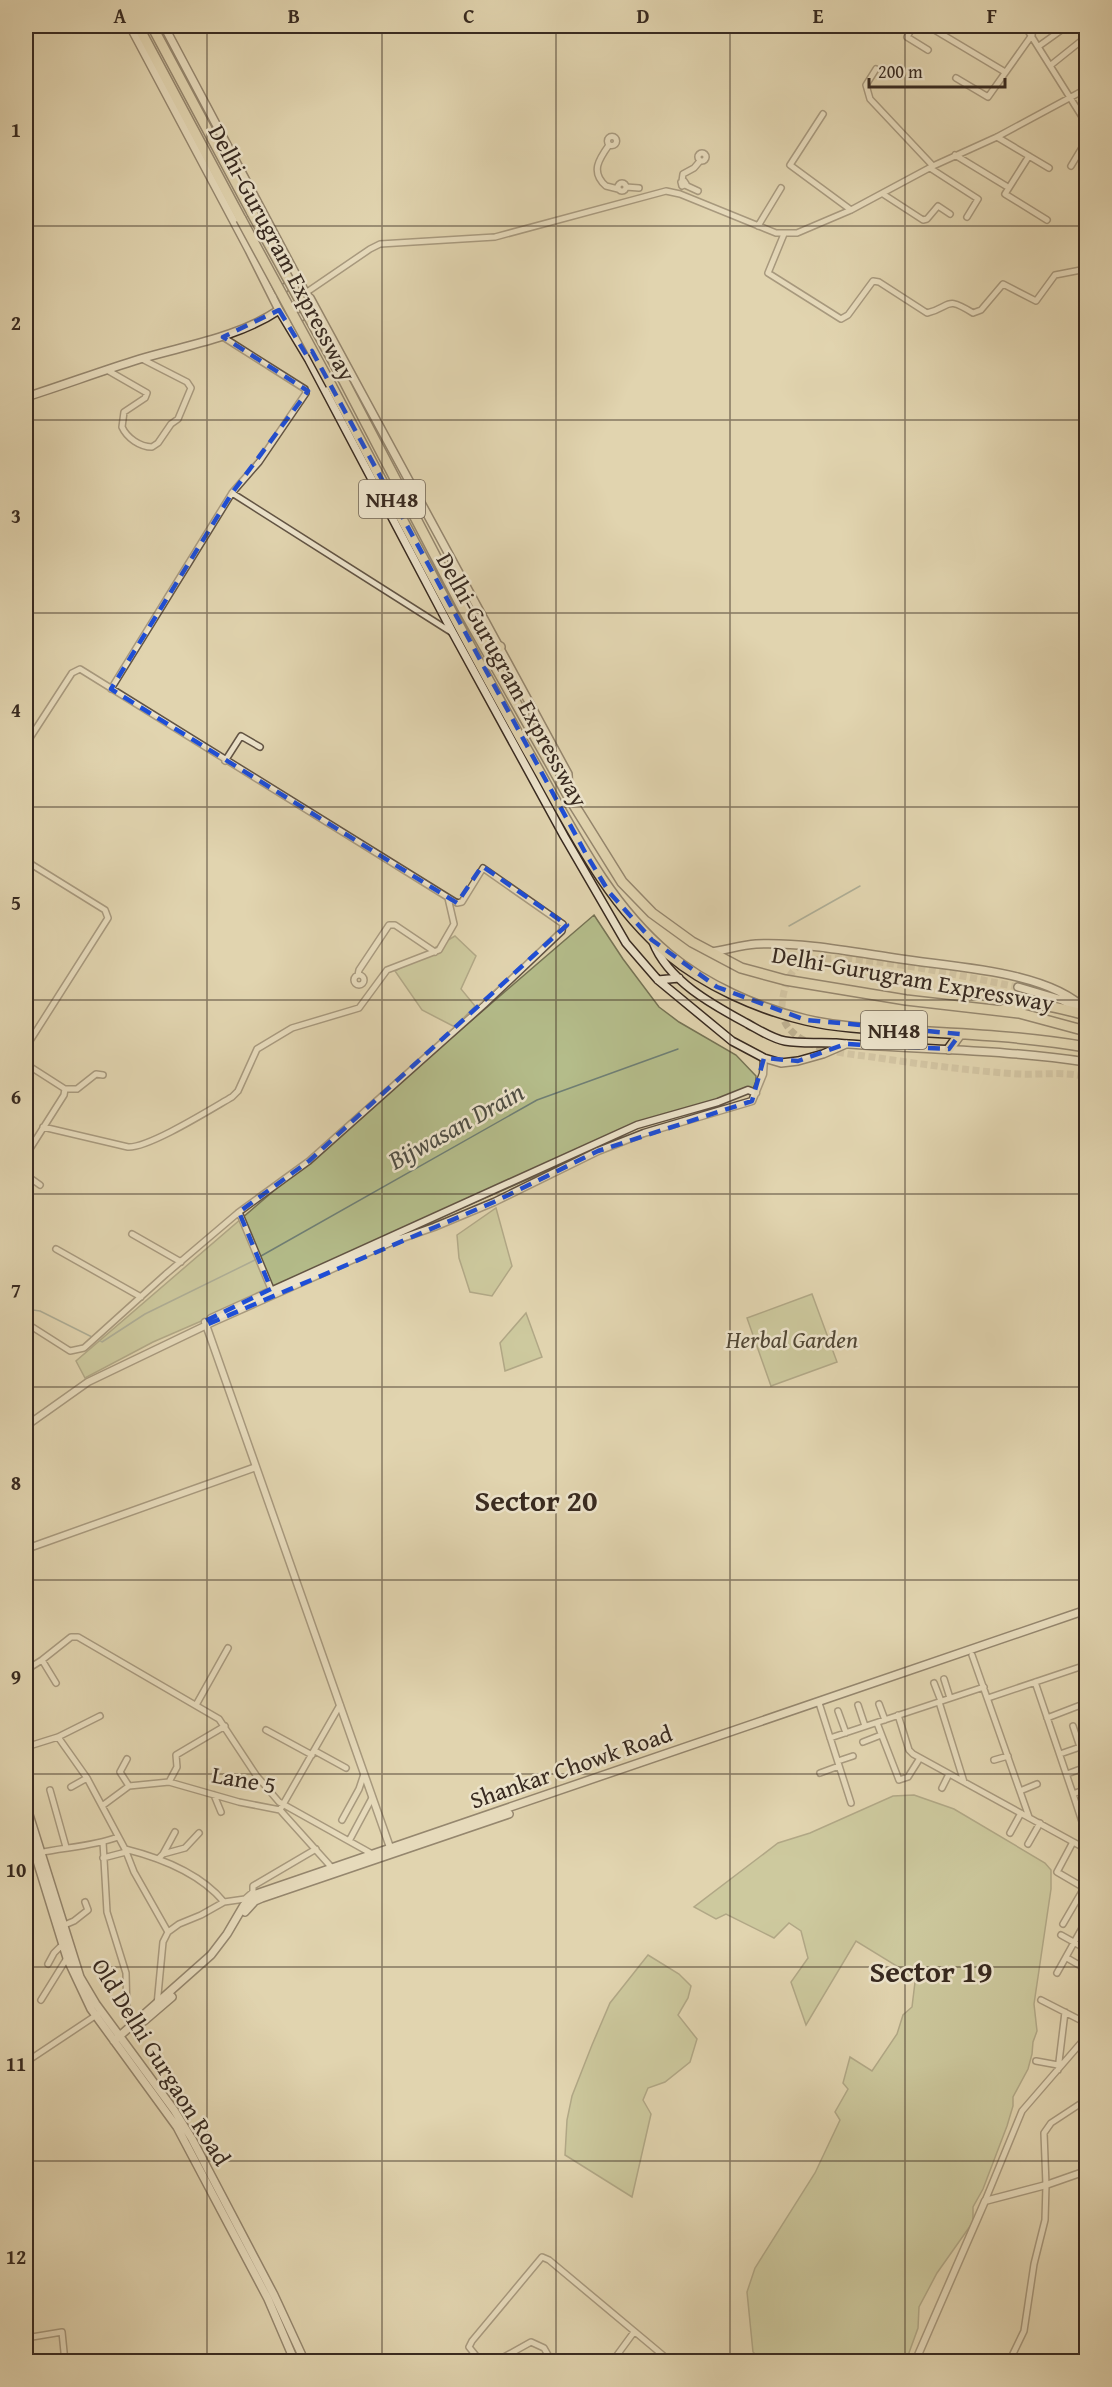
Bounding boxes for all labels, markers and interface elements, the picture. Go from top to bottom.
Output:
text: A [114,1,127,30]
text: B [288,1,300,30]
text: C [463,1,475,30]
text: D [636,1,650,30]
text: E [813,1,824,30]
text: F [987,1,997,30]
scale bar [869,51,1006,89]
text: 200 m [878,58,923,85]
text: 1 [11,115,21,144]
street label: Delhi-Gurugram Expressway [200,118,365,387]
text: 2 [11,308,21,337]
road number: NH48 [359,480,425,518]
text: 3 [11,501,21,530]
street label: Delhi-Gurugram Expressway [428,546,597,813]
text: 4 [11,695,21,724]
text: 5 [11,888,21,917]
street label: Delhi-Gurugram Expressway [769,936,1057,1021]
road number: NH48 [861,1011,927,1049]
water label: Bijwasan Drain [380,1072,531,1180]
text: 6 [11,1082,21,1111]
text: 7 [11,1275,21,1304]
park label: Herbal Garden [725,1322,858,1357]
text: 8 [11,1468,21,1497]
district label: Sector 20 [474,1478,598,1522]
text: 9 [11,1662,21,1691]
street label: Shankar Chowk Road [465,1715,677,1818]
street label: Lane 5 [209,1757,279,1802]
text: 10 [6,1855,26,1884]
district label: Sector 19 [869,1949,993,1993]
street label: Old Delhi Gurgaon Road [83,1951,240,2173]
text: 11 [6,2049,26,2078]
text: 12 [6,2242,26,2271]

